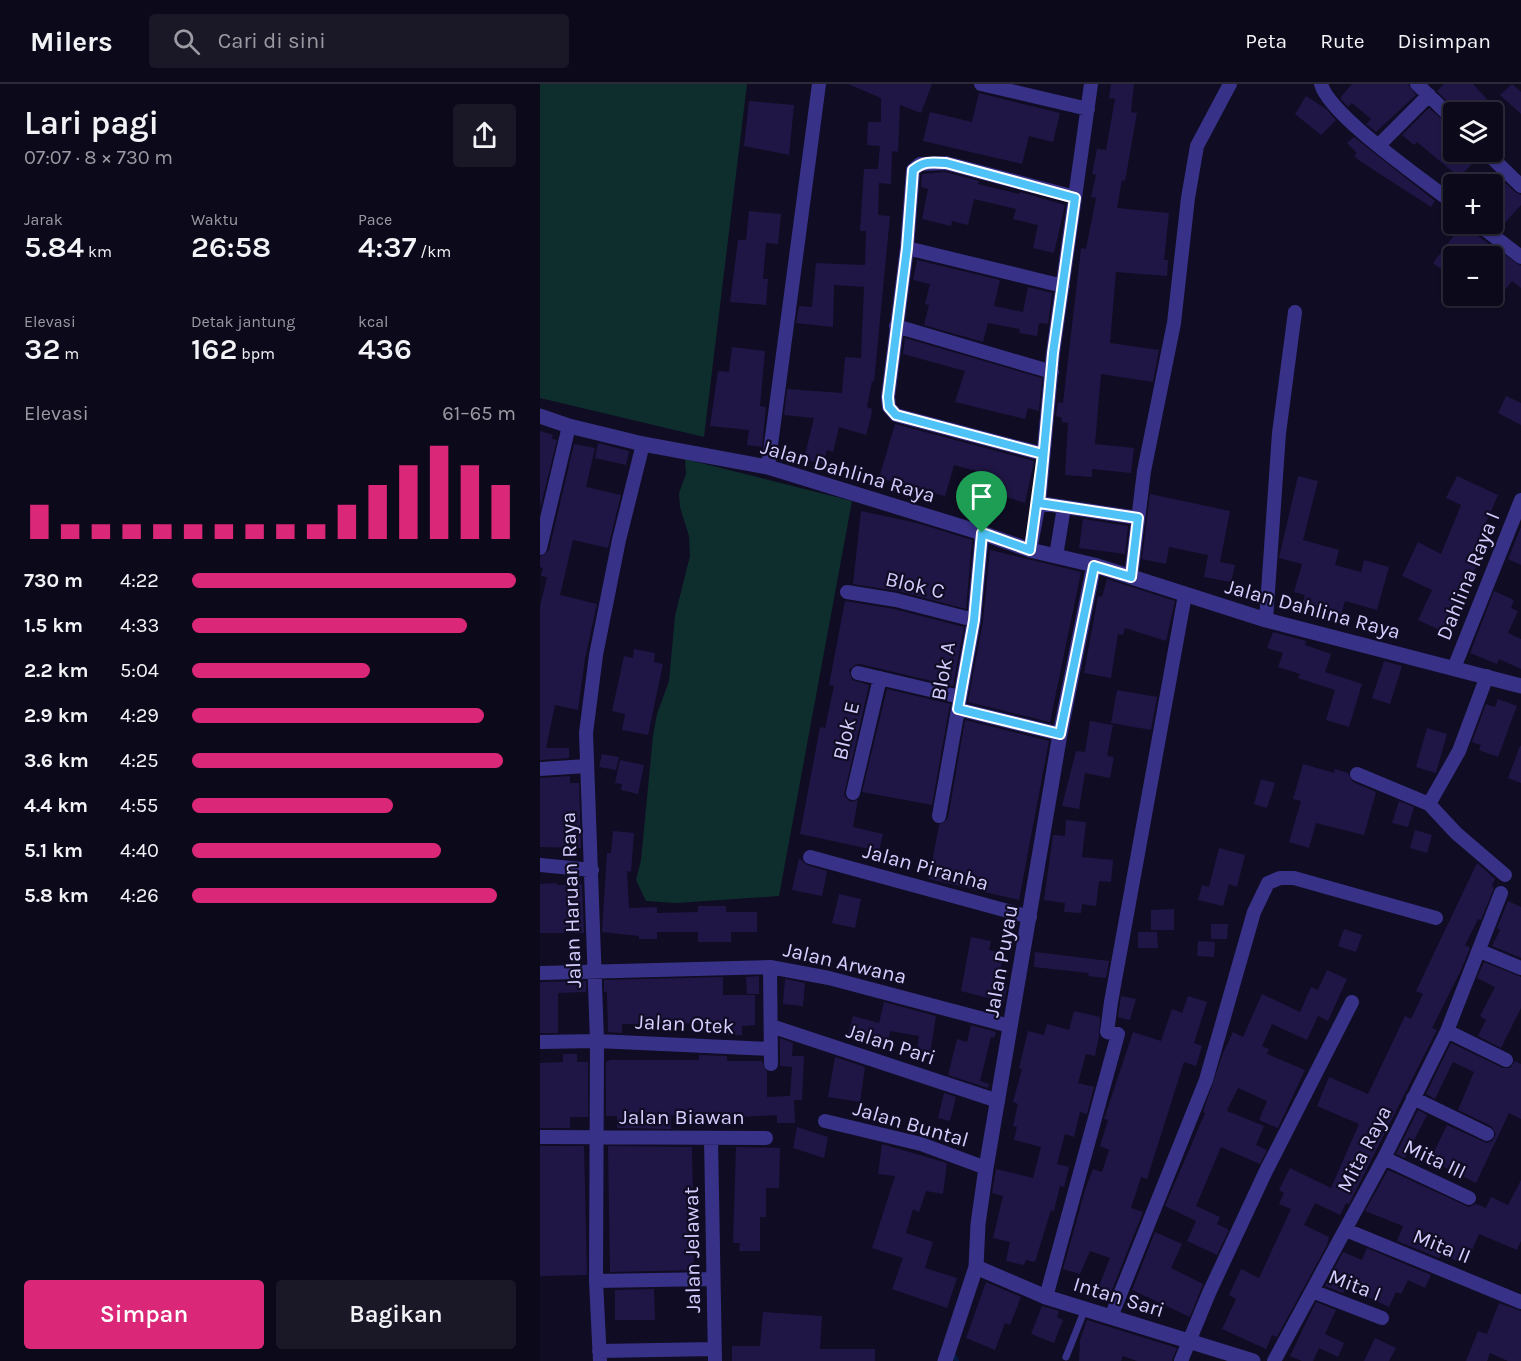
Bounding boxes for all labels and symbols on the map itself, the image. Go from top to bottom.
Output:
street label: Jalan Dahlina Raya [758,435,938,507]
pin [956,471,1007,533]
street label: Dahlina Raya I [1431,508,1505,644]
street label: Blok C [883,567,947,603]
street label: Jalan Dahlina Raya [1223,574,1403,644]
street label: Blok A [926,640,960,702]
street label: Blok E [828,700,864,762]
street label: Jalan Haruan Raya [556,812,586,988]
street label: Jalan Piranha [861,839,991,895]
street label: Jalan Puyau [979,903,1023,1019]
street label: Jalan Arwana [781,937,909,989]
street label: Jalan Otek [635,1009,735,1039]
street label: Jalan Pari [843,1018,939,1070]
street label: Jalan Buntal [851,1096,971,1152]
street label: Mita Raya [1332,1102,1396,1196]
street label: Jalan Biawan [619,1105,745,1129]
street label: Mita III [1400,1134,1470,1184]
street label: Jalan Jelawat [679,1186,705,1313]
street label: Mita II [1410,1224,1474,1268]
street label: Mita I [1325,1264,1385,1306]
street label: Intan Sari [1071,1272,1167,1322]

